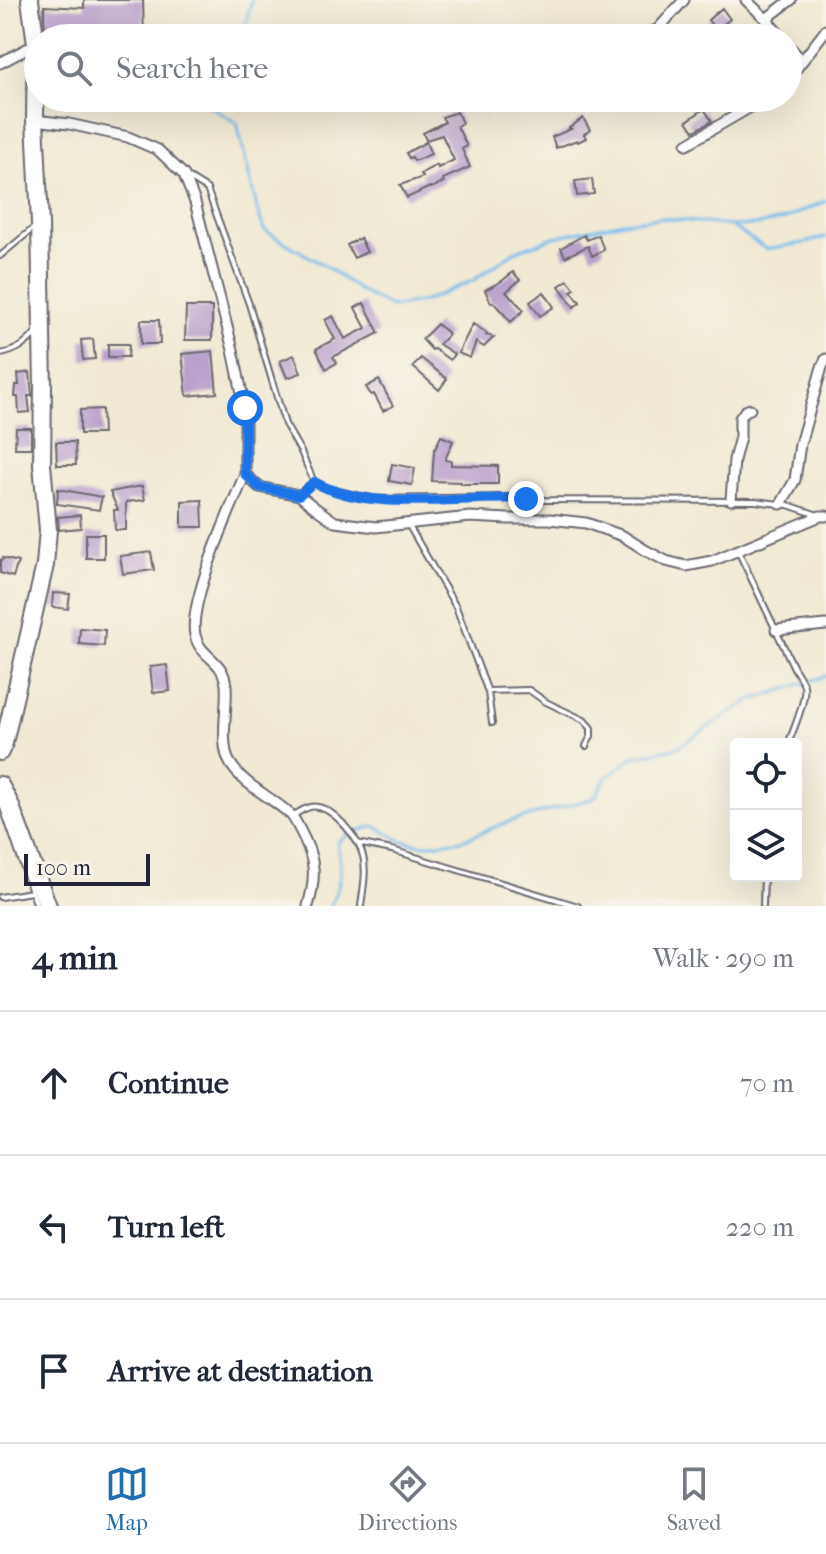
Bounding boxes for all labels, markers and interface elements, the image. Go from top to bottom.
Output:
search box [24,24,802,112]
icon: search [52,46,96,90]
text: Search here [116,51,268,86]
route start [227,390,263,426]
route end [508,481,544,517]
map controls [730,738,802,882]
button: locate [730,738,802,810]
button: layers [730,810,802,882]
scale bar [24,850,150,886]
text: 100 m [36,855,91,881]
text: 4 min [32,938,117,978]
text: Walk · 290 m [653,943,794,974]
icon: ahead [32,1061,76,1105]
text: Continue [108,1066,229,1101]
text: 70 m [740,1068,794,1099]
icon: left [32,1205,76,1249]
text: Turn left [108,1210,225,1245]
text: 220 m [726,1212,794,1243]
icon: arrive [32,1349,76,1393]
text: Arrive at destination [108,1354,373,1389]
tab: Map [105,1462,149,1536]
tab: Directions [358,1462,457,1536]
tab: Saved [667,1462,721,1536]

